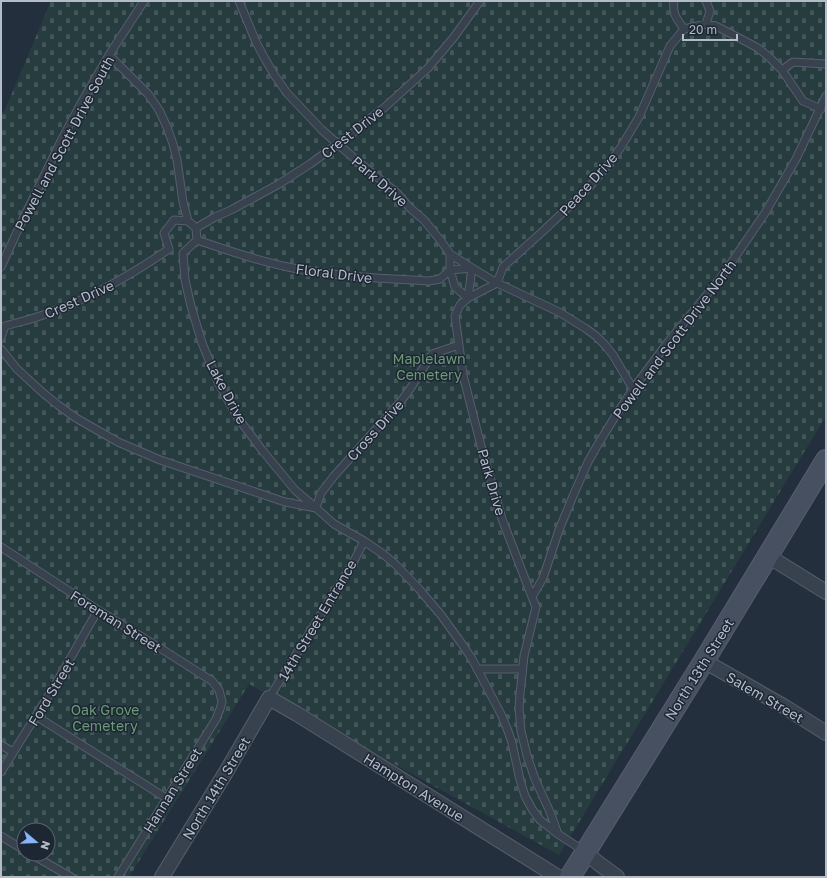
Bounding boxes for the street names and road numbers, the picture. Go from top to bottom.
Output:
street label: Powell and Scott Drive South [11,53,117,233]
street label: Crest Drive [318,102,386,162]
street label: Peace Drive [555,149,621,219]
street label: Park Drive [349,152,411,210]
street label: Powell and Scott Drive North [609,256,739,422]
street label: Floral Drive [295,260,373,286]
street label: Crest Drive [42,276,116,322]
street label: Lake Drive [203,357,251,427]
street label: Cross Drive [343,396,407,464]
street label: Park Drive [474,447,510,517]
street label: 14th Street Entrance [274,556,360,684]
street label: Foreman Street [67,586,165,656]
street label: North 13th Street [661,615,737,723]
street label: Ford Street [24,655,78,729]
street label: Salem Street [723,668,807,726]
street label: North 14th Street [179,733,253,843]
street label: Hannan Street [139,744,205,836]
street label: Hampton Avenue [361,749,467,825]

